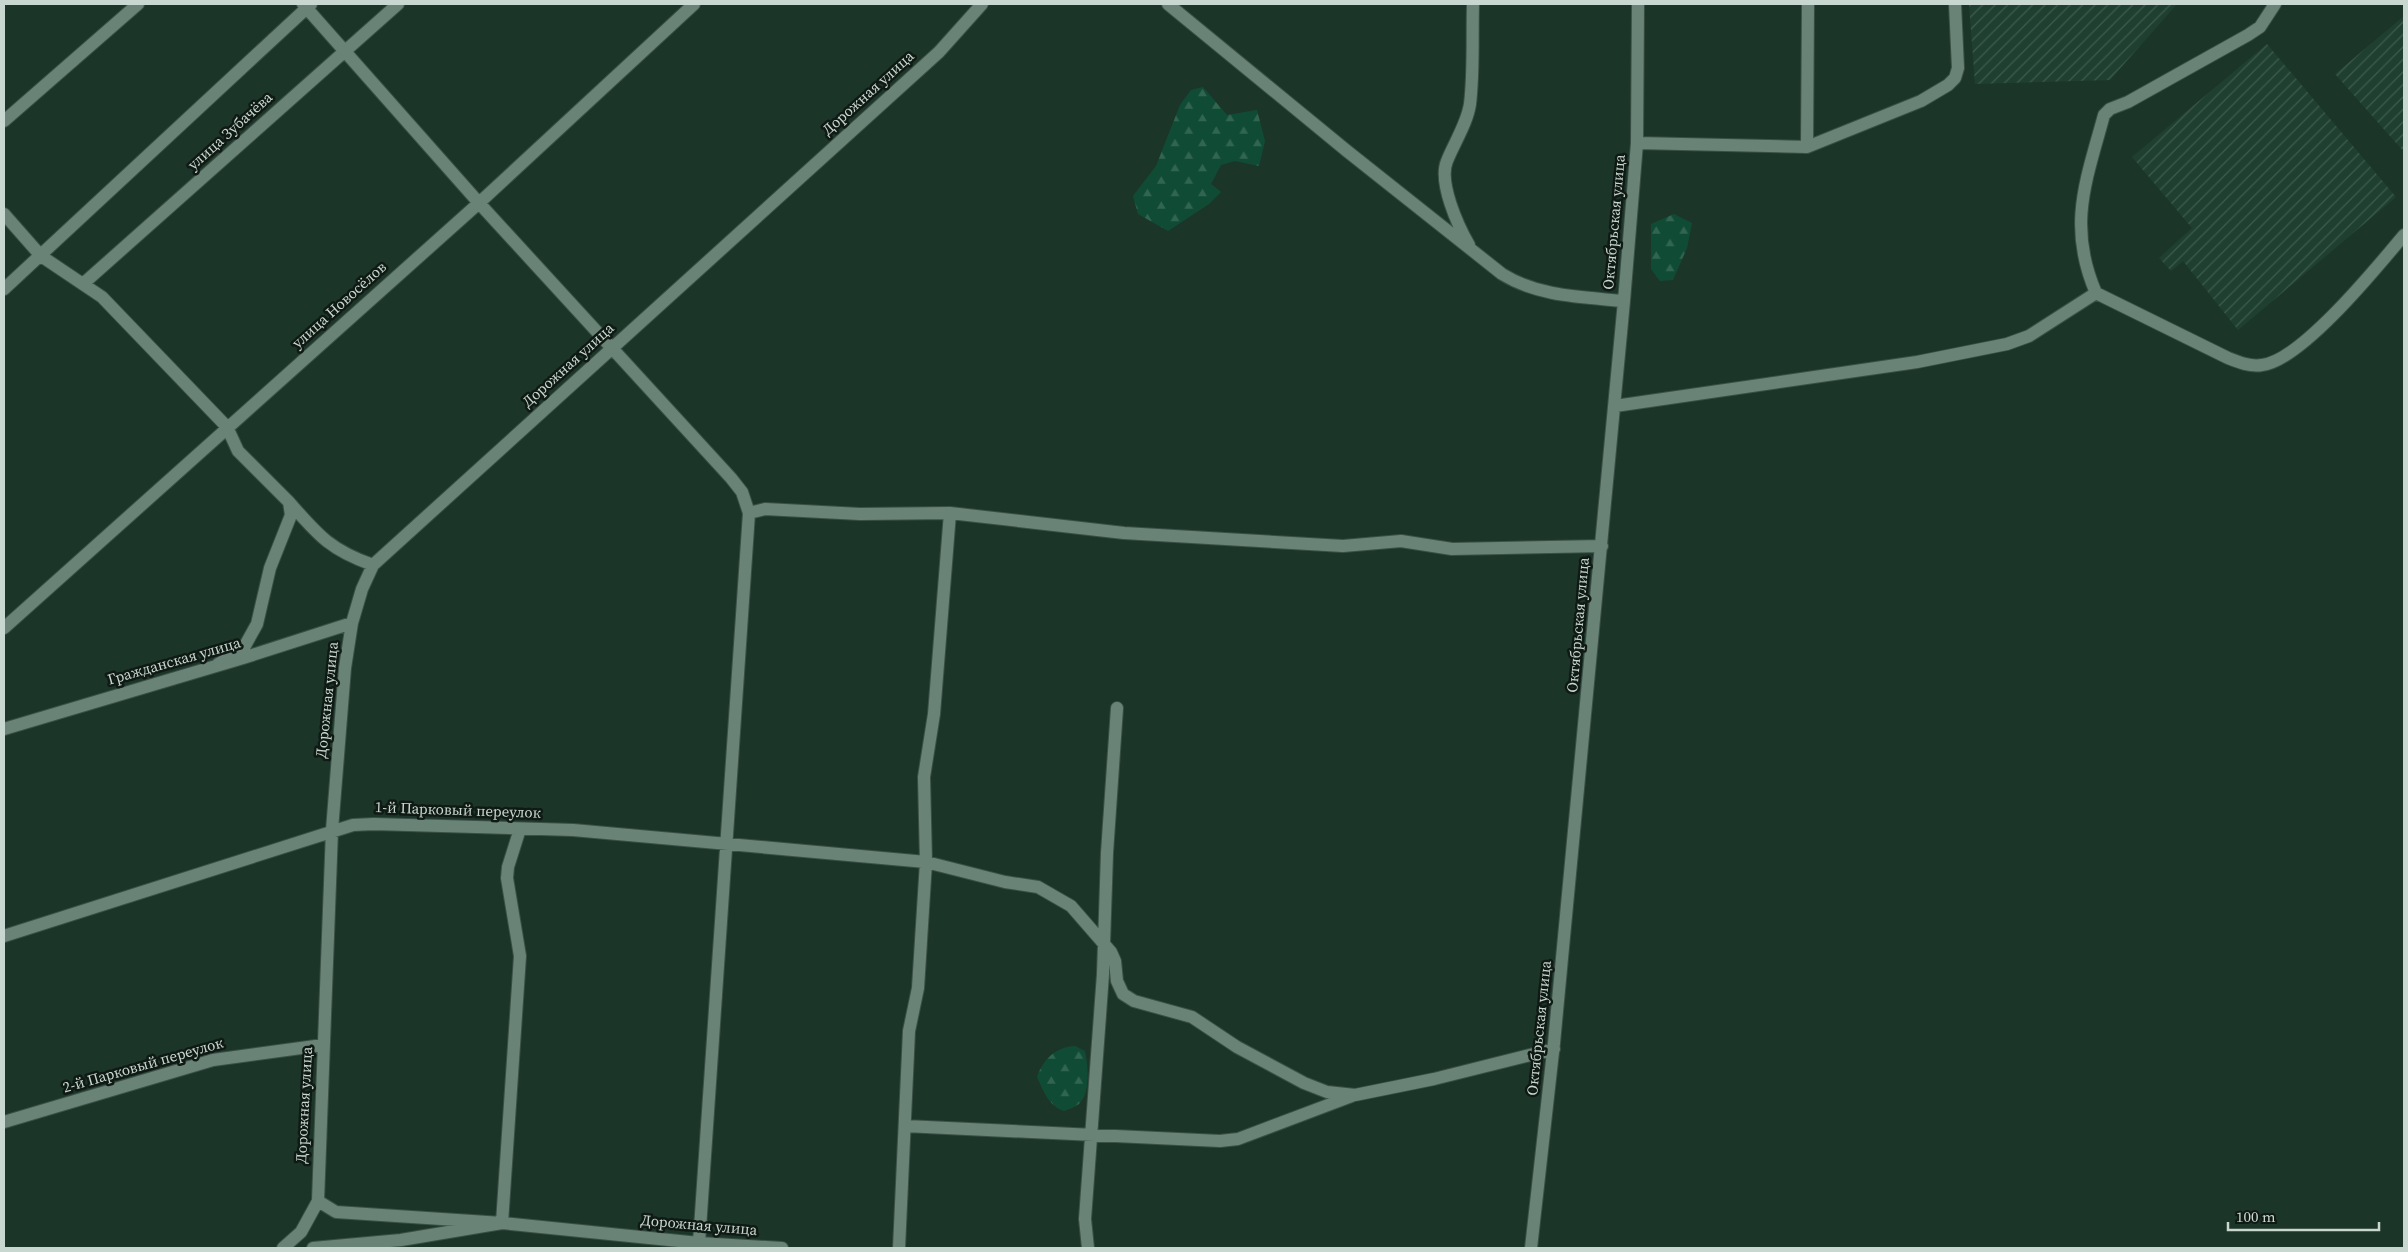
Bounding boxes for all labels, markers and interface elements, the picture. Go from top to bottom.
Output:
street label: Дорожная улица [817,45,918,140]
street label: улица Зубачёва [182,86,277,175]
street label: Октябрьская улица [1597,153,1630,290]
street label: улица Новосёлов [287,256,391,353]
street label: Дорожная улица [517,317,618,412]
street label: Октябрьская улица [1561,556,1594,693]
street label: Гражданская улица [105,631,243,690]
street label: Дорожная улица [310,640,343,759]
street label: 1-й Парковый переулок [375,796,542,823]
street label: Октябрьская улица [1521,959,1556,1096]
street label: 2-й Парковый переулок [60,1031,226,1098]
street label: Дорожная улица [290,1046,317,1164]
scale bar [2228,1200,2379,1232]
text: 100 m [2236,1206,2276,1227]
street label: Дорожная улица [640,1209,759,1240]

